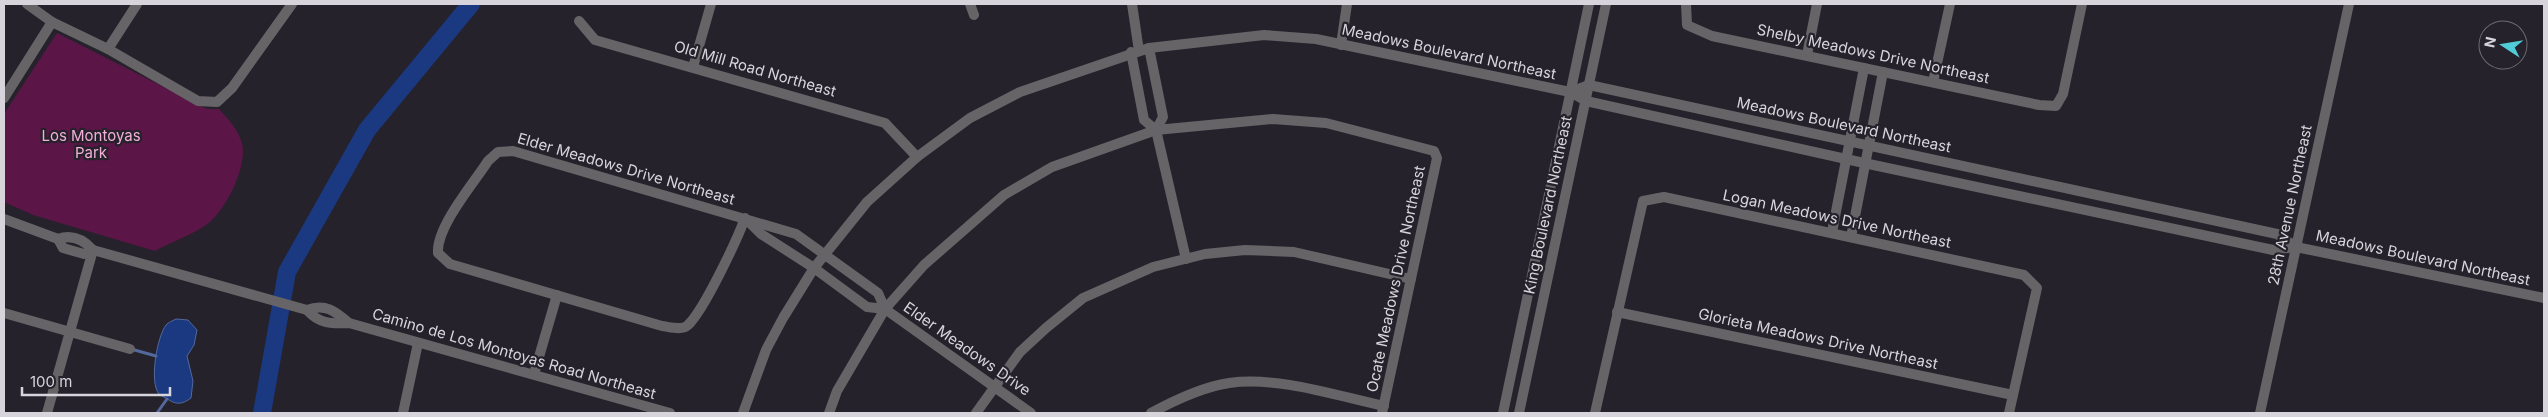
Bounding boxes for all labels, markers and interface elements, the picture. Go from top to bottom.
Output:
street label: Meadows Boulevard Northeast [1340,19,1558,84]
street label: Shelby Meadows Drive Northeast [1755,20,1991,87]
north arrow [2478,20,2528,70]
text: N [2480,35,2499,49]
street label: Old Mill Road Northeast [672,36,838,101]
street label: Meadows Boulevard Northeast [1735,92,1953,157]
street label: King Boulevard Northeast [1519,114,1576,296]
street label: 28th Avenue Northeast [2263,123,2316,287]
park label: Los Montoyas Park [41,126,141,162]
street label: Elder Meadows Drive Northeast [515,128,737,209]
street label: Ocate Meadows Drive Northeast [1362,164,1429,394]
street label: Logan Meadows Drive Northeast [1721,185,1953,252]
street label: Meadows Boulevard Northeast [2314,225,2532,290]
street label: Elder Meadows Drive [900,298,1035,400]
street label: Camino de Los Montoyas Road Northeast [370,304,658,403]
street label: Glorieta Meadows Drive Northeast [1697,304,1940,373]
scale bar [22,364,170,396]
text: 100 m [30,372,72,391]

